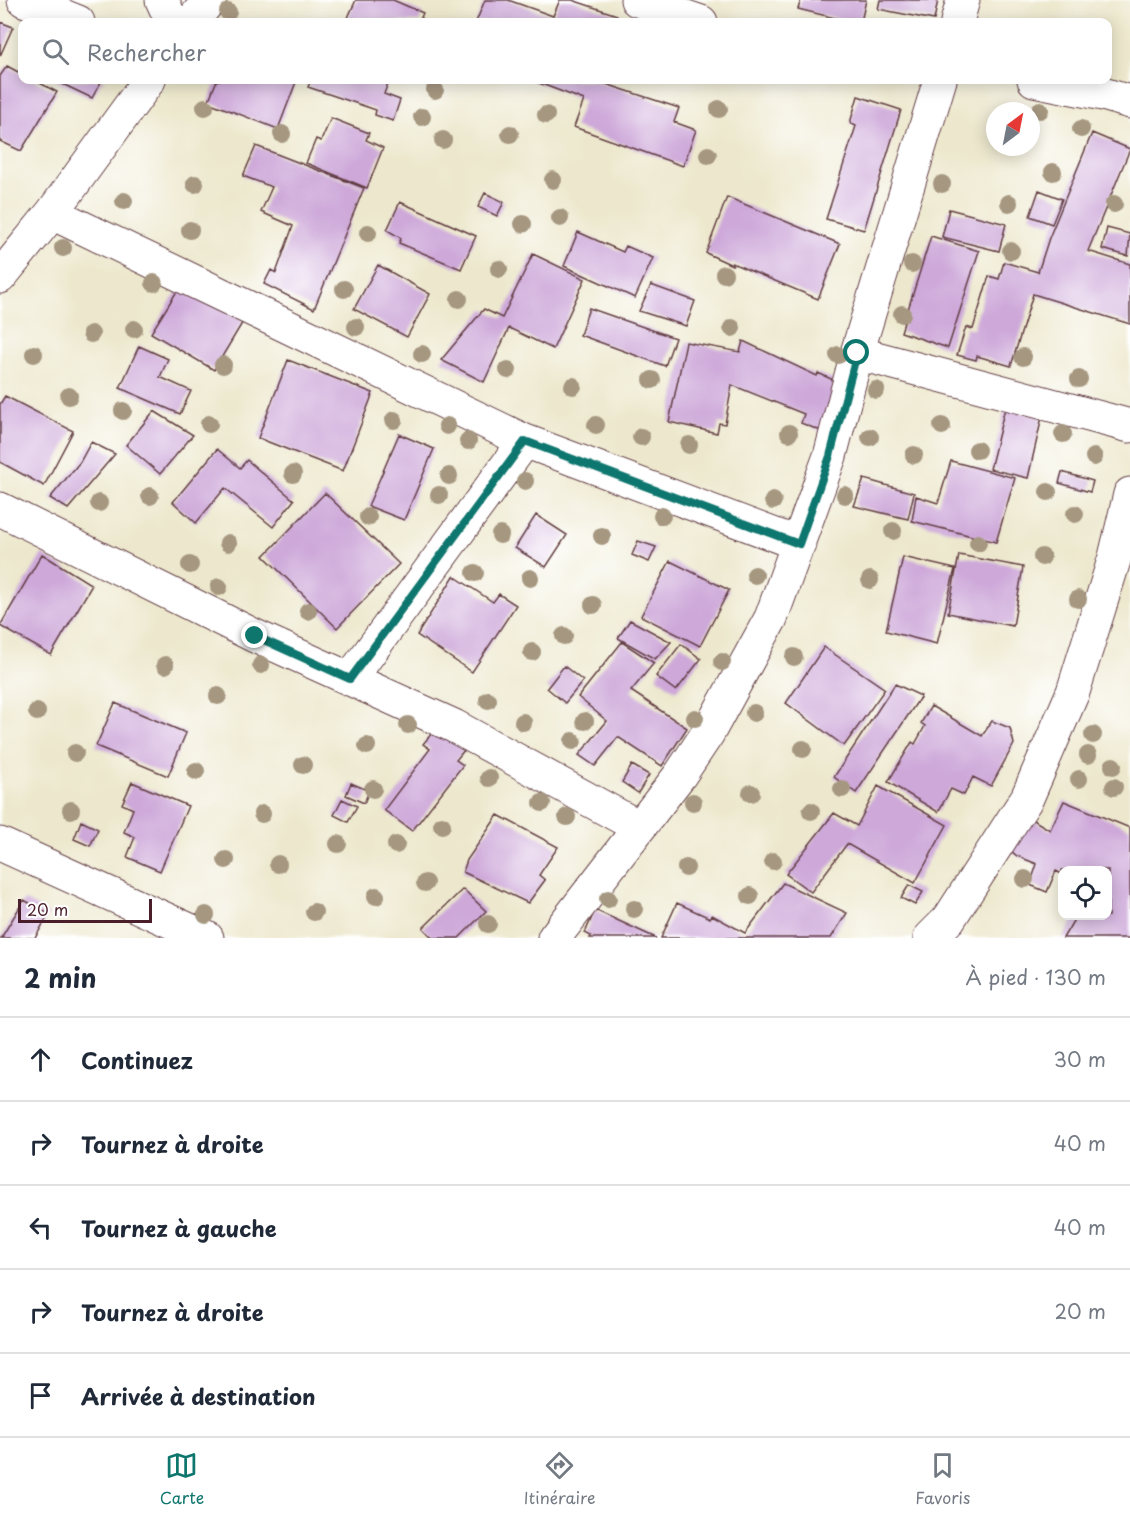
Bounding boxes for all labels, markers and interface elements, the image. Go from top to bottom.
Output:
search box [18,18,1112,84]
icon: search [39,35,72,68]
text: Rechercher [87,35,206,68]
north arrow [986,102,1040,156]
route start [843,339,869,365]
route end [241,622,267,648]
map controls [1058,866,1112,920]
button: locate [1058,866,1112,920]
scale bar [18,896,152,924]
text: 20 m [27,897,68,921]
text: 2 min [24,958,97,997]
text: À pied · 130 m [965,962,1106,992]
icon: ahead [24,1043,57,1076]
text: Continuez [81,1043,193,1076]
text: 30 m [1053,1044,1106,1074]
icon: right [24,1127,57,1160]
text: Tournez à droite [81,1127,264,1160]
text: 40 m [1054,1128,1106,1158]
icon: left [24,1211,57,1244]
text: Tournez à gauche [81,1211,277,1244]
text: 40 m [1054,1212,1106,1242]
icon: right [24,1295,57,1328]
text: Tournez à droite [81,1295,264,1328]
text: 20 m [1054,1296,1106,1326]
icon: arrive [24,1379,57,1412]
text: Arrivée à destination [81,1379,315,1412]
tab: Carte [160,1449,204,1509]
tab: Itinéraire [524,1449,596,1509]
tab: Favoris [915,1449,970,1509]

